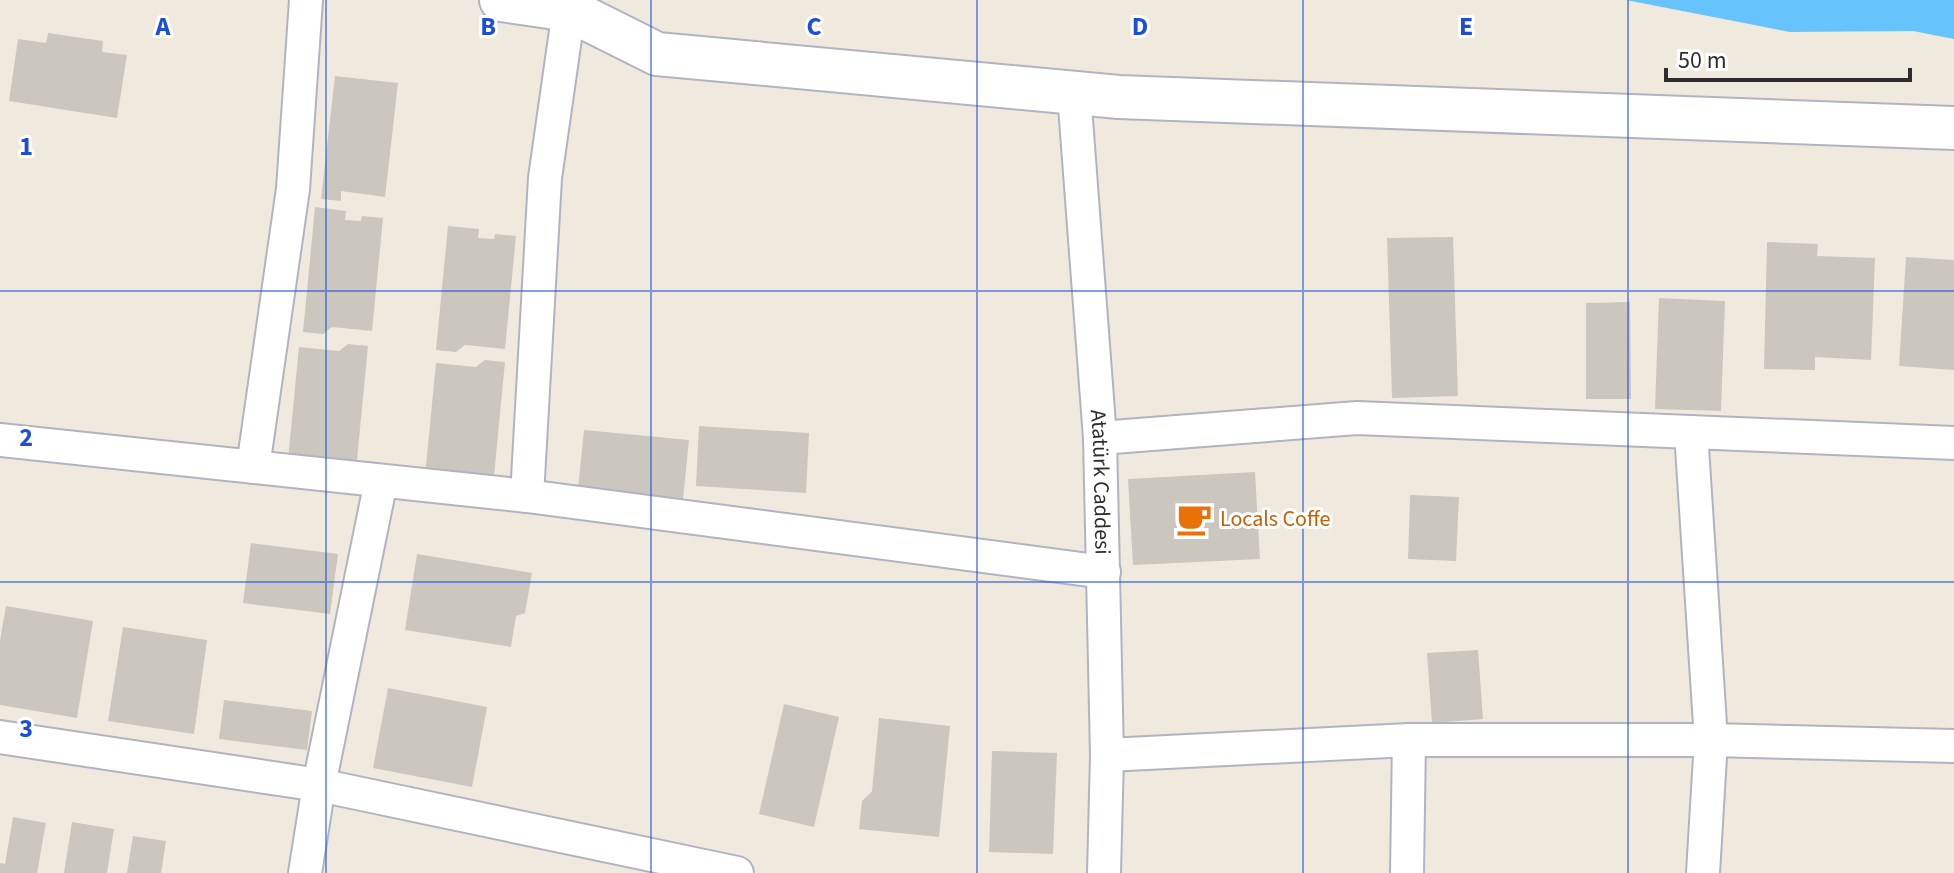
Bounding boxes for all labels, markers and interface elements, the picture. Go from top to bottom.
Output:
text: A [155,8,172,45]
text: B [480,8,496,45]
text: C [806,8,822,45]
text: D [1132,8,1148,45]
text: E [1459,8,1473,45]
scale bar [1666,32,1910,82]
text: 50 m [1678,43,1727,78]
text: 1 [19,128,33,165]
street label: Atatürk Caddesi [1082,408,1119,555]
text: 2 [19,419,33,456]
cafe icon: Locals Coffe [1175,500,1213,538]
place label: Locals Coffe [1220,503,1330,535]
text: 3 [19,710,33,747]

